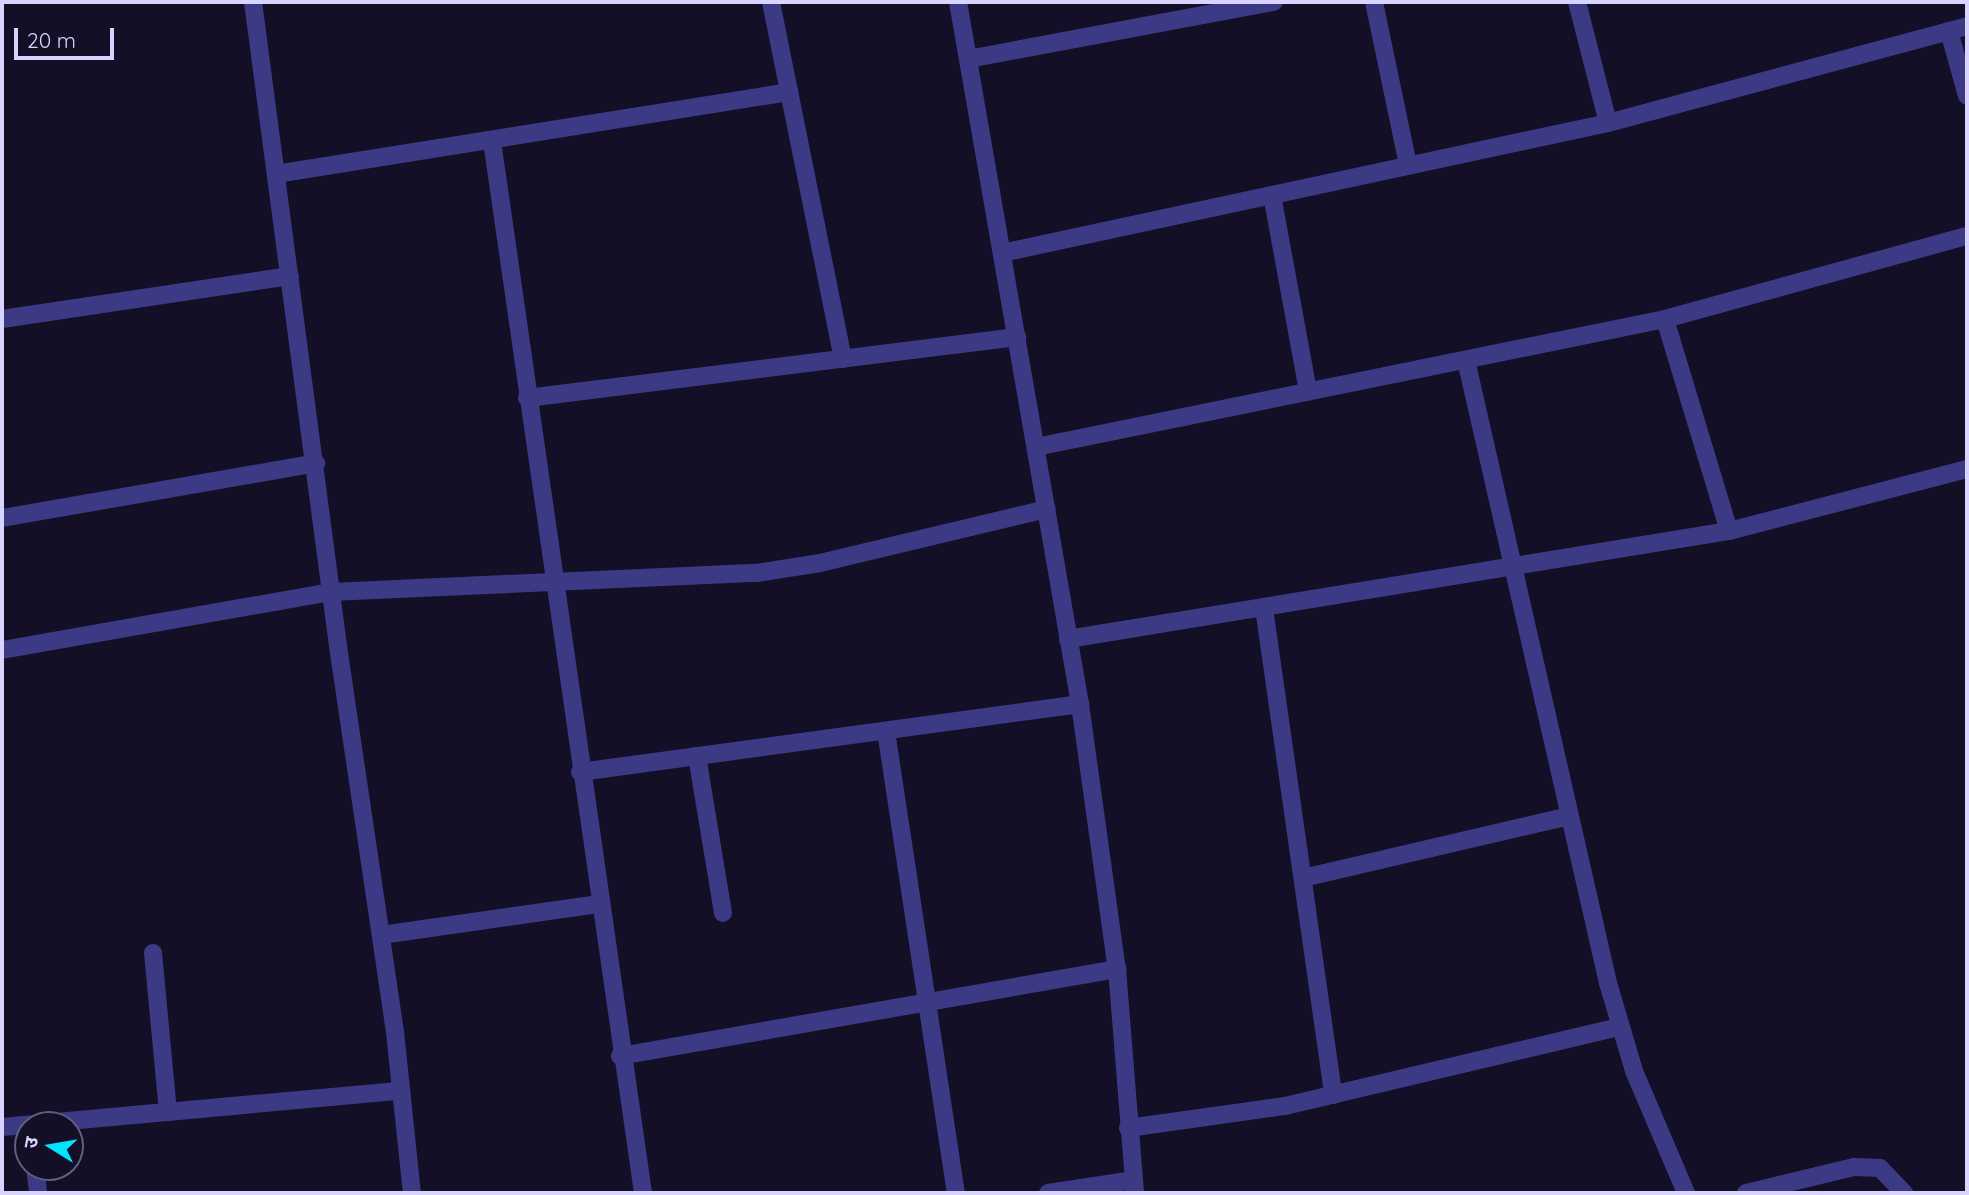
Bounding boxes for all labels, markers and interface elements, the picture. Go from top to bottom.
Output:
scale bar [18,14,117,58]
text: 20 m [27,27,76,53]
north arrow [14,1111,84,1181]
text: उ [18,1135,43,1150]

